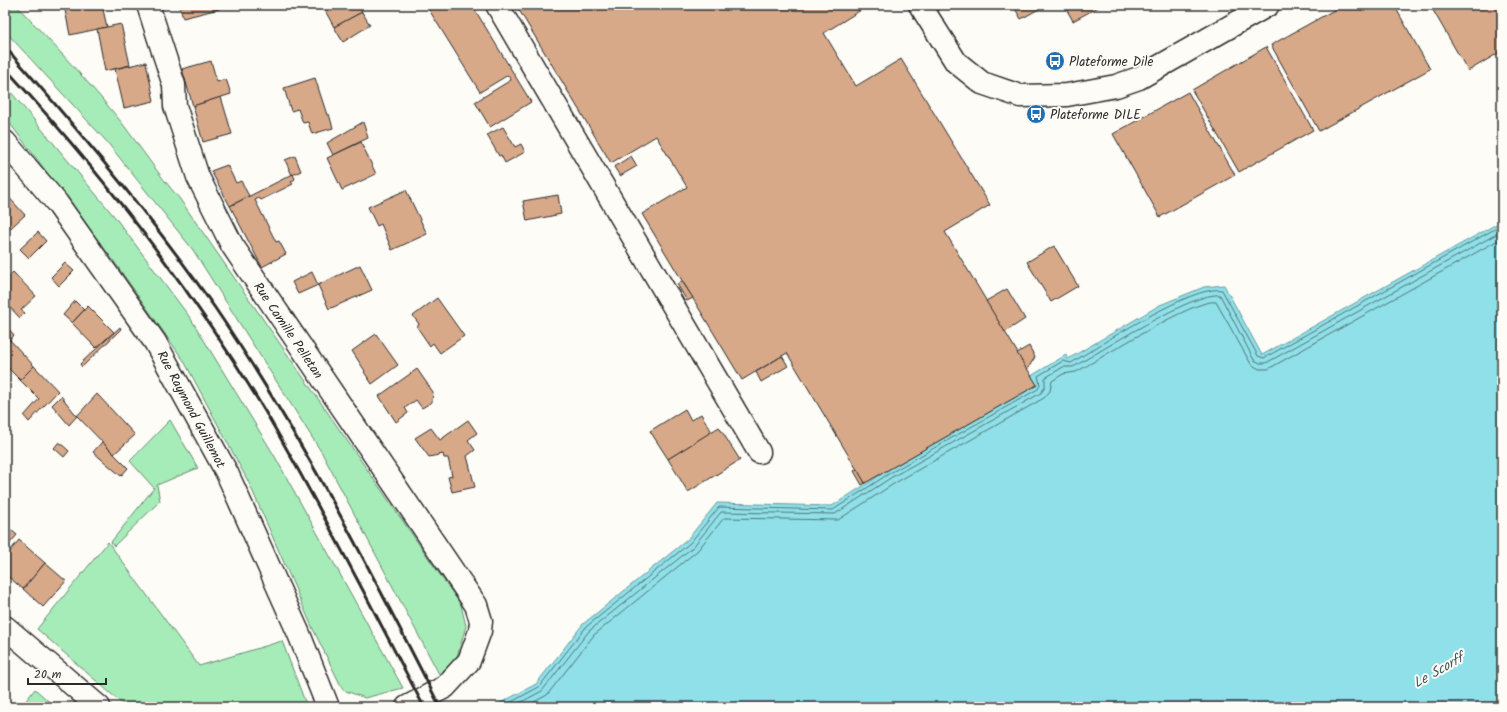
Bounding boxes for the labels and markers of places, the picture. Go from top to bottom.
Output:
bus stop icon: Plateforme Dile [1044,50,1066,72]
place label: Plateforme Dile [1069,52,1153,73]
bus stop icon: Plateforme DILE [1025,103,1047,125]
place label: Plateforme DILE [1050,105,1141,126]

